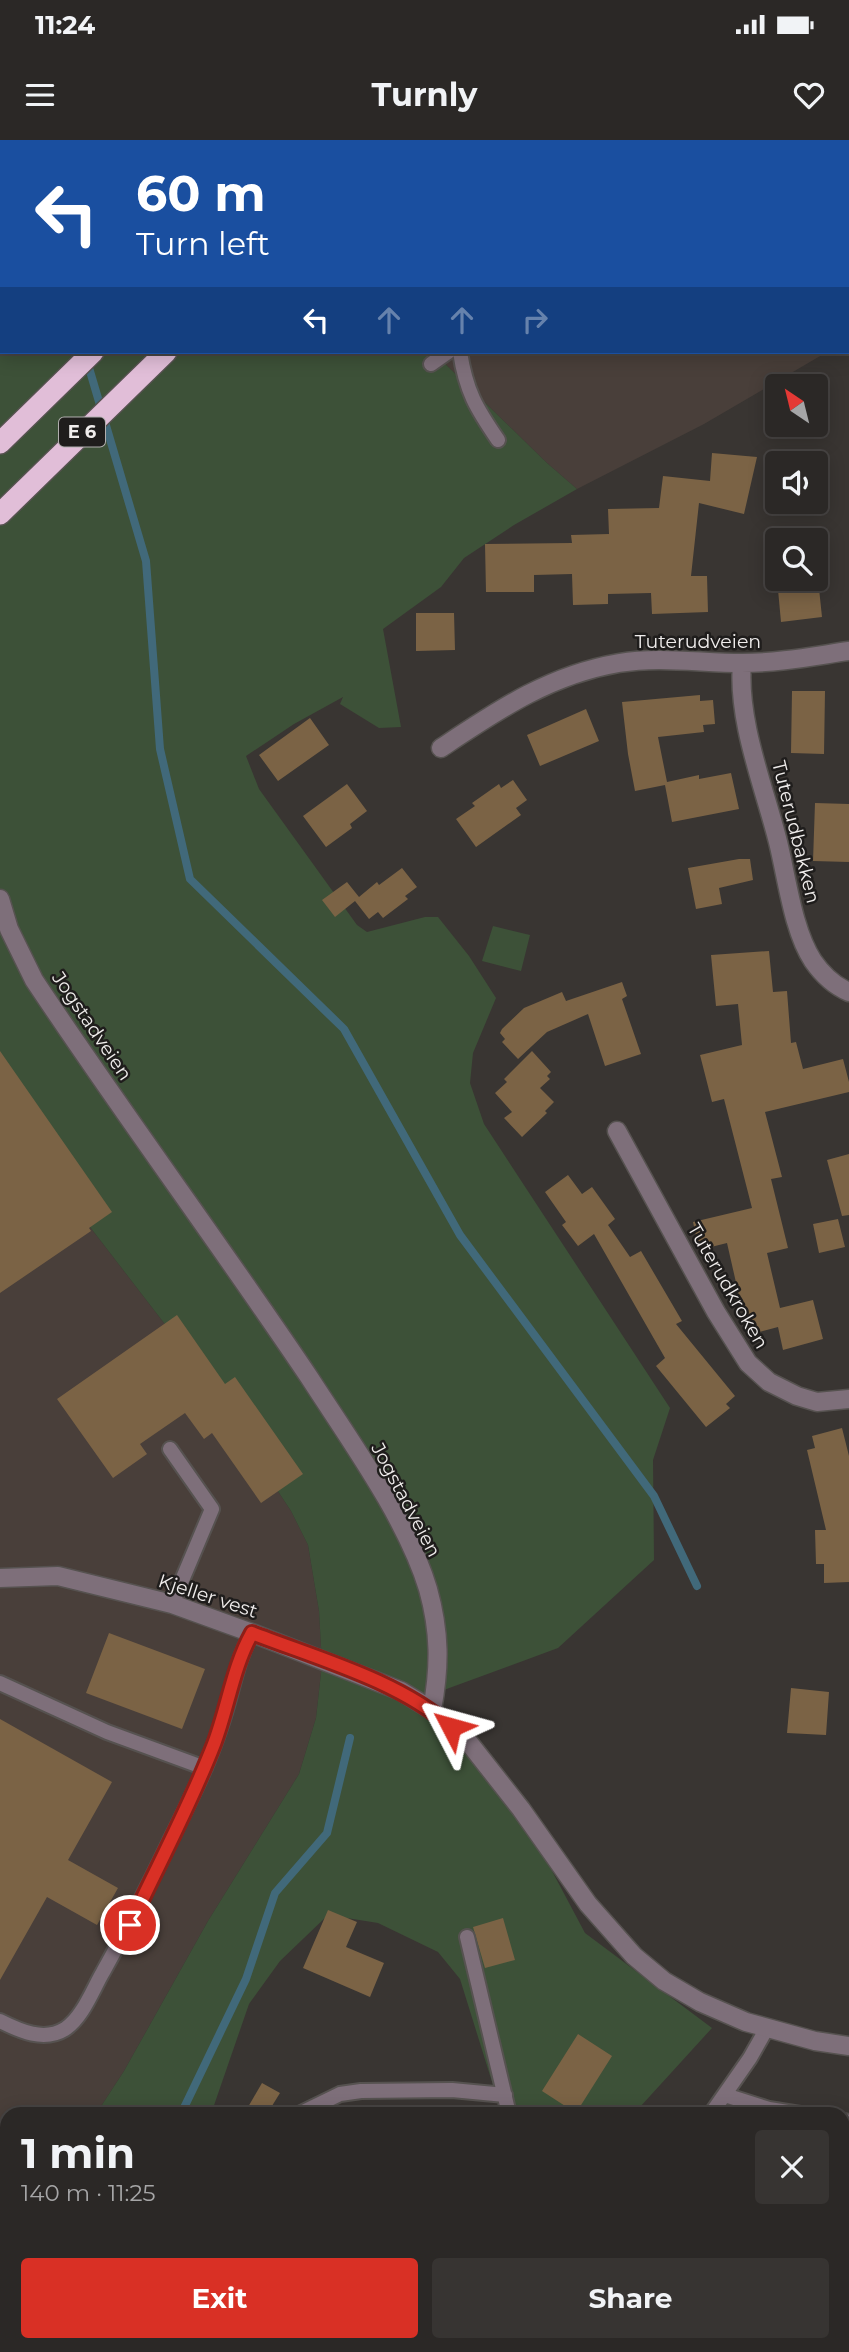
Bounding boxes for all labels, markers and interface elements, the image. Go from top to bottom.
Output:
text: 11:24 [35,9,95,41]
text: Turnly [372,75,477,114]
icon: menu [21,76,59,114]
icon: heart [790,76,828,114]
text: 60 m [136,164,266,223]
icon: left [21,168,112,259]
text: Turn left [136,224,270,263]
icon: left [297,301,335,339]
icon: ahead [370,301,408,339]
icon: ahead [443,301,481,339]
icon: right [516,301,554,339]
north arrow [765,374,828,438]
map controls [765,374,828,591]
road number: E 6 [59,418,105,446]
button: sound [765,451,828,514]
button: search [765,528,828,591]
street label: Tuterudveien [635,630,761,653]
street label: Tuterudbakken [767,758,825,906]
street label: Jogstadveien [47,966,137,1085]
street label: Tuterudkroken [683,1219,773,1353]
street label: Jogstadveien [366,1438,446,1561]
street label: Kjeller vest [156,1569,261,1623]
position arrow [414,1690,488,1764]
pin [100,1895,160,1955]
icon: arrive [111,1906,149,1944]
text: 1 min [21,2127,135,2179]
button: close [755,2130,829,2204]
text: 140 m · 11:25 [21,2179,156,2207]
button: Exit [21,2258,418,2338]
button: Share [432,2258,829,2338]

